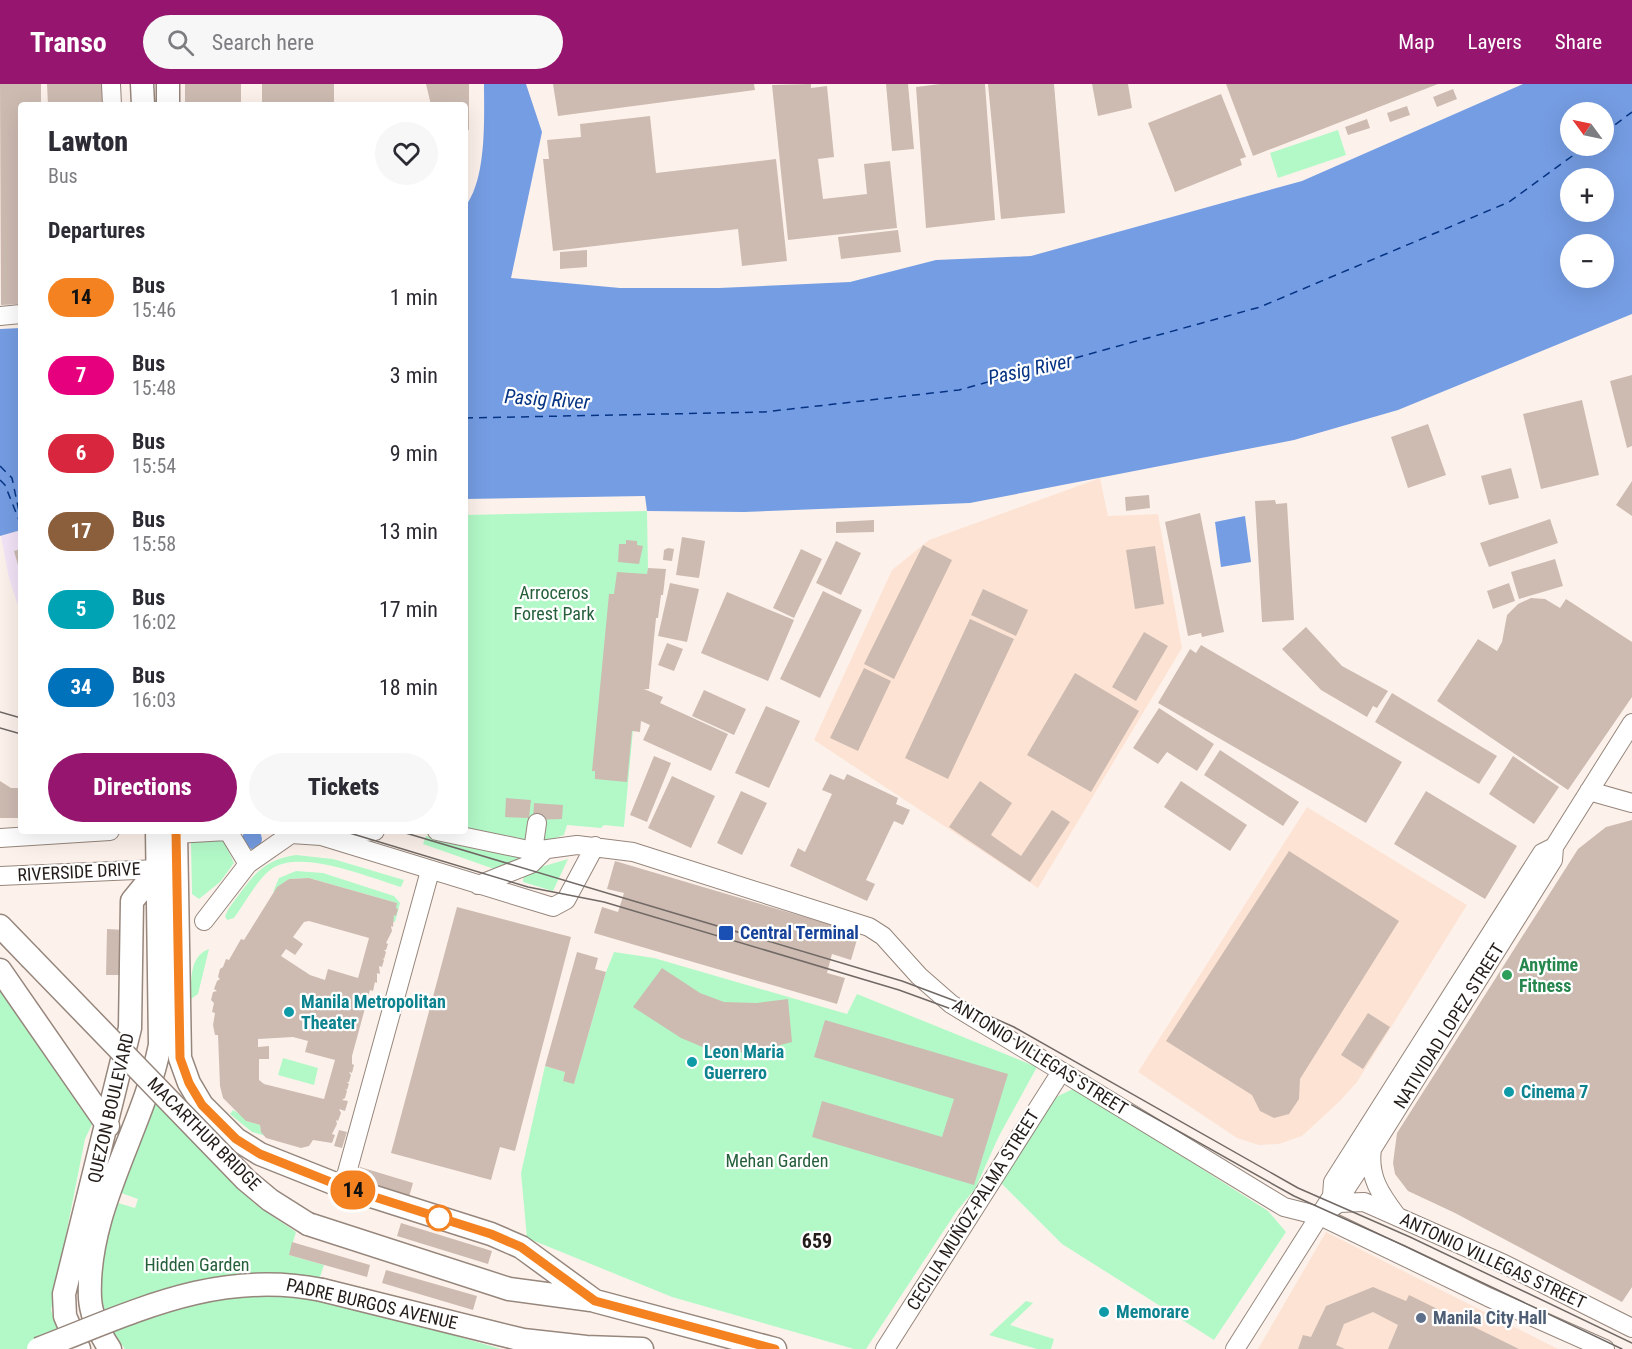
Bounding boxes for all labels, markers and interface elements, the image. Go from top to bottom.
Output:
search box [143,15,563,69]
text: Transo [30,26,107,59]
icon: search [164,26,197,59]
text: Search here [212,30,314,55]
text: Map [1398,30,1435,54]
text: Layers [1468,30,1522,54]
text: Share [1555,30,1602,54]
north arrow [1560,102,1614,156]
map controls [1560,102,1614,288]
button: heart [375,122,438,185]
text: Lawton [48,125,128,158]
text: Bus [48,164,78,188]
button: + [1560,168,1614,222]
text: Departures [48,218,145,243]
button: − [1560,234,1614,288]
text: Bus [132,273,165,298]
text: 14 [70,285,92,309]
text: 1 min [390,285,438,310]
text: 15:46 [132,298,176,322]
water label: Pasig River [986,348,1075,390]
text: Bus [132,351,165,376]
text: 7 [76,363,86,387]
text: 3 min [390,363,438,388]
text: 15:48 [132,376,176,400]
water label: Pasig River [504,384,591,414]
text: Bus [132,429,165,454]
text: 6 [76,441,86,465]
text: 9 min [390,441,438,466]
text: 15:54 [132,454,176,478]
text: Bus [132,507,165,532]
text: 17 [70,519,92,543]
text: 13 min [379,519,438,544]
text: 15:58 [132,532,176,556]
park label: Arroceros Forest Park [513,582,595,624]
text: Bus [132,585,165,610]
text: 5 [76,597,86,621]
text: 17 min [379,597,438,622]
text: 16:02 [132,610,176,634]
text: Bus [132,663,165,688]
text: 34 [70,675,92,699]
text: 18 min [379,675,438,700]
text: 16:03 [132,688,176,712]
button: Directions [48,753,237,822]
button: Tickets [249,753,438,822]
street label: RIVERSIDE DRIVE [17,858,141,885]
place label: Central Terminal [740,922,859,943]
marker: Central Terminal [717,924,735,942]
street label: NATIVIDAD LOPEZ STREET [1389,939,1508,1112]
place label: Anytime Fitness [1519,954,1579,996]
marker: Anytime Fitness [1500,968,1514,982]
place label: Manila Metropolitan Theater [301,991,446,1033]
street label: ANTONIO VILLEGAS STREET [949,994,1132,1119]
marker: Manila Metropolitan Theater [282,1005,296,1019]
street label: QUEZON BOULEVARD [83,1031,138,1185]
place label: Leon Maria Guerrero [704,1041,784,1083]
marker: Leon Maria Guerrero [685,1055,699,1069]
street label: MACARTHUR BRIDGE [143,1073,265,1195]
place label: Cinema 7 [1521,1081,1588,1102]
marker: Cinema 7 [1502,1085,1516,1099]
street label: CECILIA MUÑOZ-PALMA STREET [902,1106,1043,1314]
park label: Mehan Garden [726,1150,828,1171]
line badge: 14 [326,1170,380,1210]
text: 14 [342,1178,364,1202]
unlabelled marker [426,1205,452,1231]
street label: ANTONIO VILLEGAS STREET [1397,1208,1589,1313]
district label: 659 [802,1229,832,1253]
park label: Hidden Garden [144,1254,250,1275]
street label: PADRE BURGOS AVENUE [284,1274,460,1333]
place label: Memorare [1116,1301,1190,1322]
marker: Memorare [1097,1305,1111,1319]
place label: Manila City Hall [1433,1307,1547,1328]
marker: Manila City Hall [1414,1311,1428,1325]

